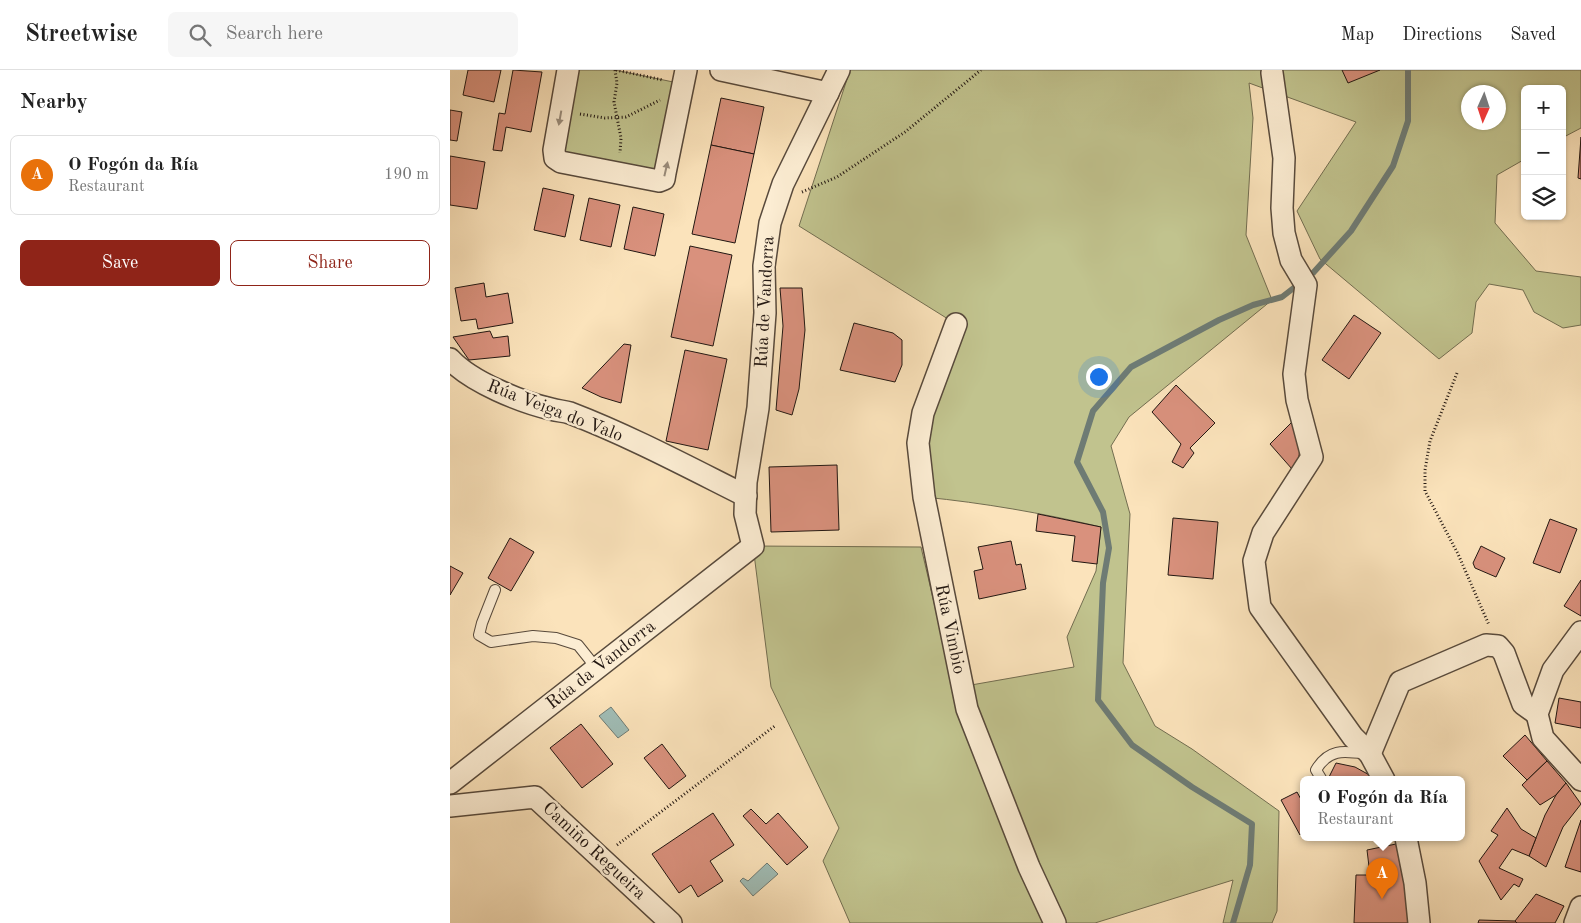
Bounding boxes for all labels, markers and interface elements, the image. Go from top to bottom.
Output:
search box [168,12,518,57]
icon: search [186,21,214,49]
text: Streetwise [25,23,138,47]
text: Search here [226,25,323,44]
text: Map [1341,26,1374,44]
text: Directions [1402,26,1482,44]
text: Saved [1510,26,1556,44]
north arrow [1461,85,1506,130]
map controls [1521,85,1566,220]
button: + [1521,85,1566,130]
text: Nearby [20,92,88,113]
one-way arrow [556,110,564,126]
button: − [1521,130,1566,175]
text: O Fogón da Ría [68,156,199,175]
one-way arrow [662,161,670,176]
text: A [31,167,43,183]
text: 190 m [384,167,429,183]
button: layers [1521,175,1566,220]
text: Restaurant [68,179,145,195]
street label: Rúa de Vandorra [753,235,777,368]
button: Save [20,240,220,286]
button: Share [230,240,430,286]
your location [1086,364,1112,390]
street label: Rúa Veiga do Valo [485,377,625,445]
street label: Rúa Vimbio [932,582,968,676]
street label: Rúa da Vandorra [543,617,659,713]
popup [1300,776,1465,841]
text: O Fogón da Ría [1317,789,1448,808]
street label: Camiño Regueira [539,799,649,903]
text: Restaurant [1317,812,1394,828]
pin: A [1366,858,1398,899]

